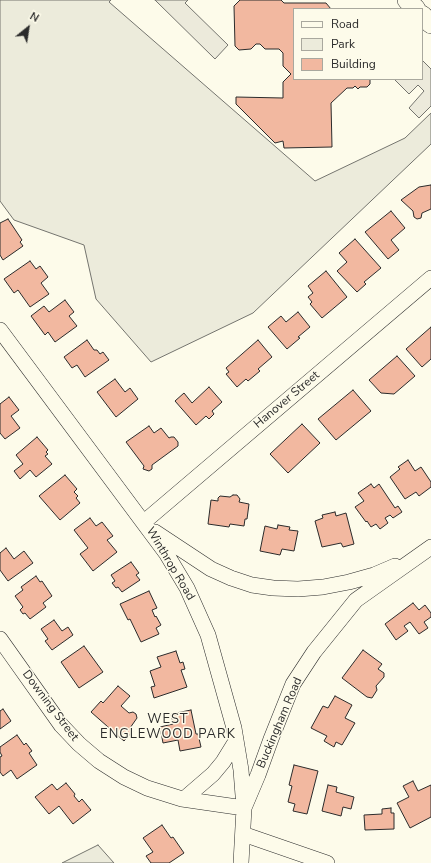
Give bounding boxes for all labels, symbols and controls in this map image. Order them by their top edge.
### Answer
north arrow [8,8,48,48]
legend [293,8,423,80]
text: N [27,9,42,26]
text: Road [331,16,359,32]
text: Park [331,36,355,52]
text: Building [331,56,376,72]
street label: Hanover Street [251,368,323,432]
street label: Winthrop Road [143,525,197,603]
street label: Downing Street [19,668,81,744]
street label: Buckingham Road [254,675,306,771]
district label: WEST ENGLEWOOD PARK [100,712,236,743]

